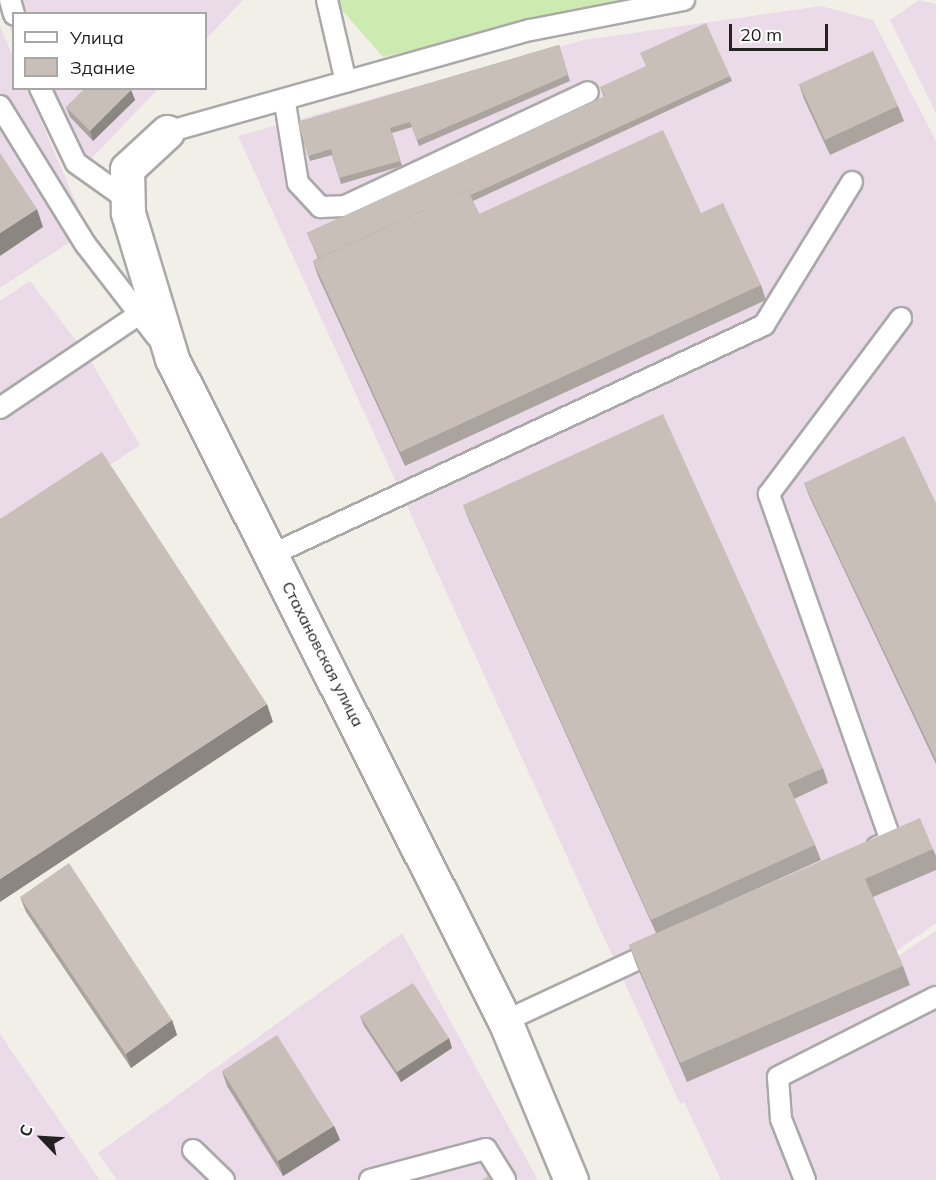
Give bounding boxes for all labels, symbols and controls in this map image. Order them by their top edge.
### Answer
legend [12,12,207,90]
scale bar [732,12,831,50]
text: 20 m [740,23,782,46]
text: Улица [70,26,124,49]
text: Здание [70,56,135,79]
street label: Стахановская улица [278,578,368,730]
north arrow [12,1108,72,1168]
text: С [14,1121,37,1140]

